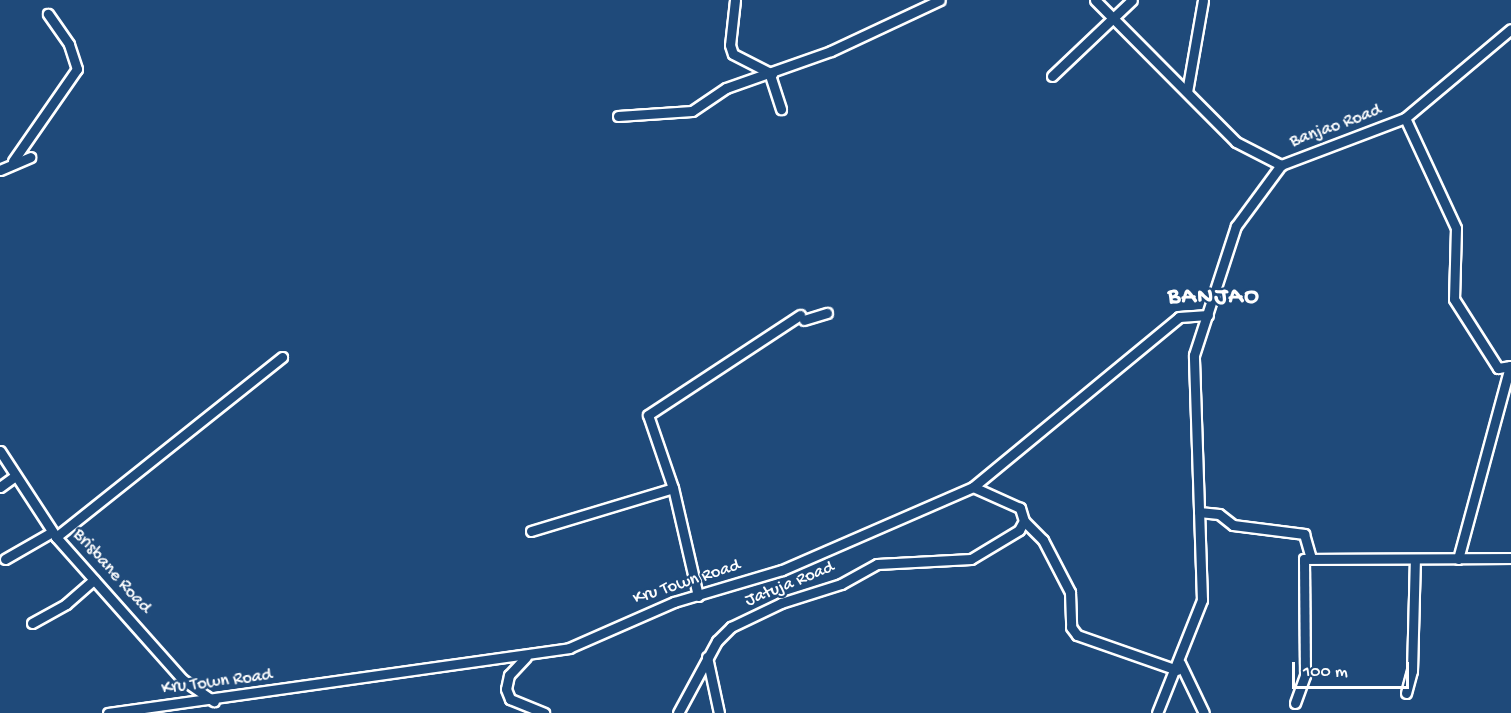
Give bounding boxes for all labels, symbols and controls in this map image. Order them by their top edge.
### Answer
street label: Banjao Road [1287,100,1385,154]
district label: BANJAO [1168,284,1260,312]
street label: Brisbane Road [67,525,155,619]
street label: Kru Town Road [631,556,743,610]
street label: Jatuja Road [742,557,838,613]
scale bar [1295,650,1412,688]
text: 100 m [1303,662,1348,683]
street label: Kru Town Road [160,665,274,701]

